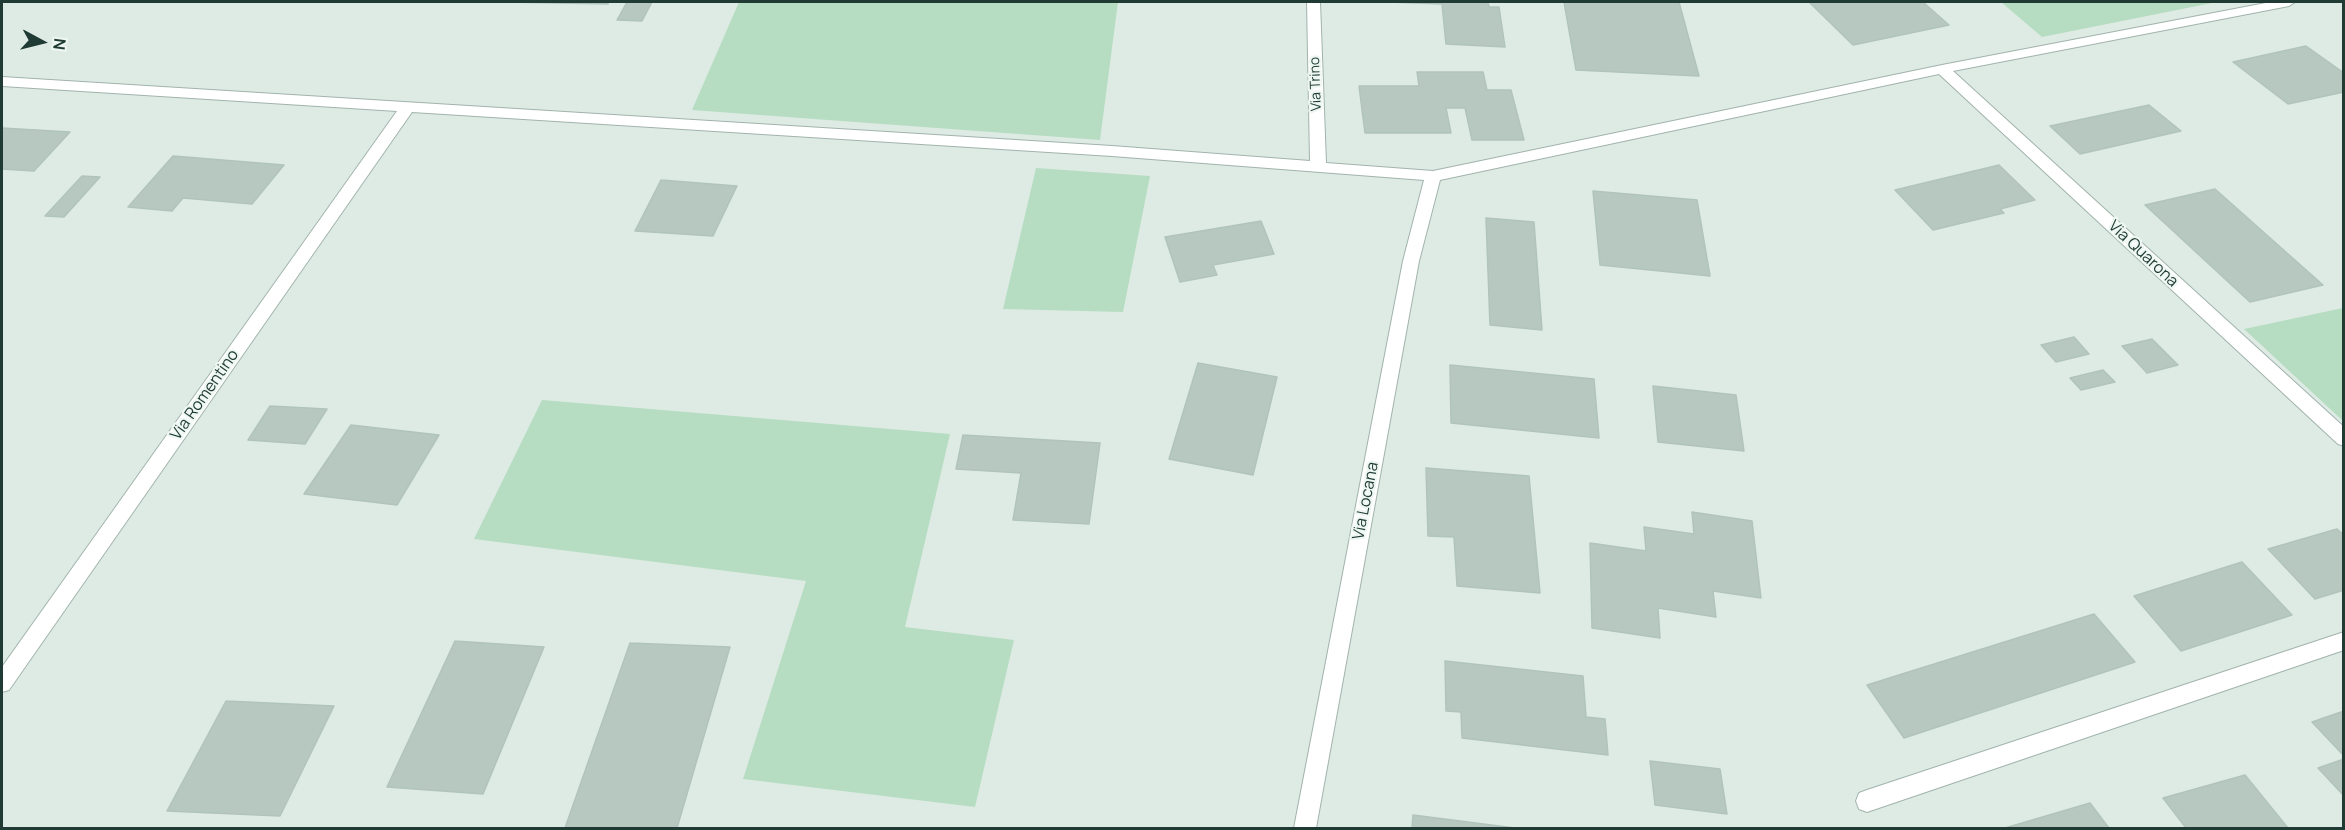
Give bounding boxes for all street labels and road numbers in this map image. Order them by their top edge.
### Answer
street label: Via Trino [1307,56,1325,112]
street label: Via Quarona [2104,217,2182,291]
street label: Via Romentino [167,346,243,444]
street label: Via Locana [1349,460,1383,542]

